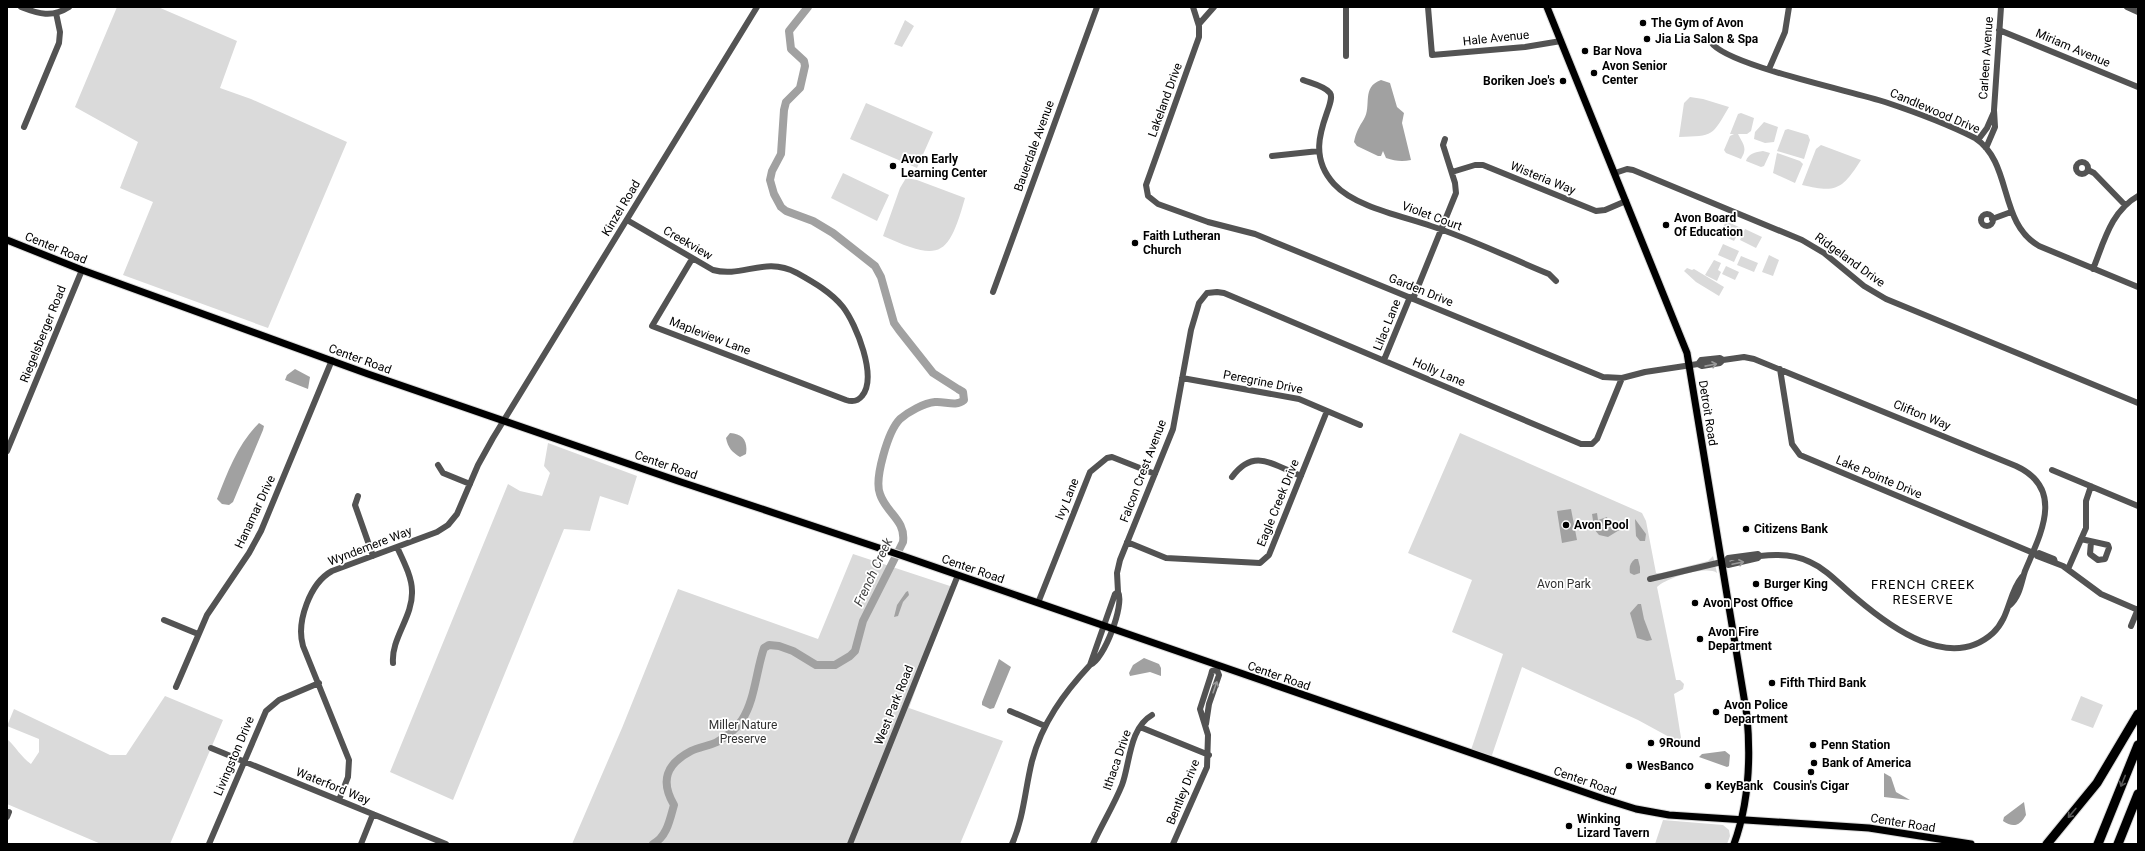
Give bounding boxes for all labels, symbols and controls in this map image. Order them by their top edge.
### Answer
place label: The Gym of Avon [1651,16,1744,30]
street label: Carleen Avenue [1976,16,1996,100]
marker: The Gym of Avon [1638,18,1648,28]
street label: Miriam Avenue [2034,26,2112,70]
street label: Hale Avenue [1462,28,1530,48]
place label: Jia Lia Salon & Spa [1655,32,1759,46]
marker: Jia Lia Salon & Spa [1642,34,1652,44]
place label: Bar Nova [1593,44,1643,58]
marker: Bar Nova [1580,46,1590,56]
place label: Avon Senior Center [1602,59,1668,87]
street label: Lakeland Drive [1145,61,1185,139]
marker: Avon Senior Center [1589,68,1599,78]
place label: Boriken Joe's [1483,74,1555,88]
marker: Boriken Joe's [1558,76,1568,86]
street label: Candlewood Drive [1888,86,1982,136]
street label: Bauerdale Avenue [1011,99,1057,193]
place label: Avon Early Learning Center [901,152,988,180]
street label: Wisteria Way [1508,159,1578,198]
marker: Avon Early Learning Center [888,161,898,171]
street label: Kinzel Road [599,178,643,238]
street label: Violet Court [1400,199,1464,233]
place label: Avon Board Of Education [1674,211,1743,239]
marker: Avon Board Of Education [1661,220,1671,230]
street label: Creekview [661,223,715,263]
street label: Center Road [23,229,89,267]
place label: Faith Lutheran Church [1143,229,1221,257]
street label: Ridgeland Drive [1812,230,1888,290]
marker: Faith Lutheran Church [1130,238,1140,248]
street label: Garden Drive [1387,271,1455,309]
street label: Riegelsberger Road [17,283,69,385]
street label: Lilac Lane [1370,297,1404,353]
street label: Mapleview Lane [667,314,753,358]
street label: Center Road [327,341,393,377]
street label: Holly Lane [1411,355,1467,389]
one-way arrow [1704,360,1717,368]
street label: Peregrine Drive [1222,367,1304,397]
street label: Detroit Road [1696,379,1720,447]
street label: Clifton Way [1891,397,1953,433]
street label: Falcon Crest Avenue [1117,418,1169,524]
street label: Center Road [633,448,699,482]
street label: Lake Pointe Drive [1834,453,1924,501]
street label: Eagle Creek Drive [1254,457,1302,549]
street label: Hanamar Drive [232,473,278,551]
street label: Ivy Lane [1052,476,1082,522]
place label: Avon Pool [1574,518,1629,532]
marker: Avon Pool [1561,520,1571,530]
place label: Citizens Bank [1754,522,1828,536]
street label: Wyndemere Way [326,523,414,568]
marker: Citizens Bank [1741,524,1751,534]
water label: French Creek [851,535,896,608]
street label: Center Road [940,552,1006,586]
one-way arrow [1731,558,1744,566]
park label: Avon Park [1537,577,1592,591]
place label: Burger King [1764,577,1828,591]
district label: FRENCH CREEK RESERVE [1871,577,1975,607]
marker: Burger King [1751,579,1761,589]
place label: Avon Post Office [1703,596,1794,610]
marker: Avon Post Office [1690,598,1700,608]
place label: Avon Fire Department [1708,625,1772,653]
marker: Avon Fire Department [1695,634,1705,644]
street label: Center Road [1246,659,1312,693]
street label: West Park Road [872,663,916,747]
place label: Fifth Third Bank [1780,676,1867,690]
marker: Fifth Third Bank [1767,678,1777,688]
one-way arrow [1211,681,1219,693]
place label: Avon Police Department [1724,698,1788,726]
marker: Avon Police Department [1711,707,1721,717]
street label: Livingston Drive [211,714,257,798]
park label: Miller Nature Preserve [709,718,777,746]
street label: Ithaca Drive [1100,728,1134,792]
place label: 9Round [1659,736,1701,750]
marker: 9Round [1646,738,1656,748]
place label: Penn Station [1821,738,1890,752]
marker: Penn Station [1808,740,1818,750]
place label: Bank of America [1822,756,1912,770]
street label: Bentley Drive [1164,757,1202,827]
marker: Bank of America [1809,758,1819,768]
place label: WesBanco [1637,759,1694,773]
marker: WesBanco [1624,761,1634,771]
street label: Center Road [1552,764,1618,798]
street label: Waterford Way [294,765,372,807]
marker: Cousin's Cigar [1806,767,1816,777]
one-way arrow [2119,774,2127,786]
place label: KeyBank [1716,779,1764,793]
place label: Cousin's Cigar [1773,779,1850,793]
marker: KeyBank [1703,781,1713,791]
one-way arrow [2068,808,2077,818]
street label: Center Road [1869,811,1937,835]
place label: Winking Lizard Tavern [1577,812,1650,840]
marker: Winking Lizard Tavern [1564,821,1574,831]

